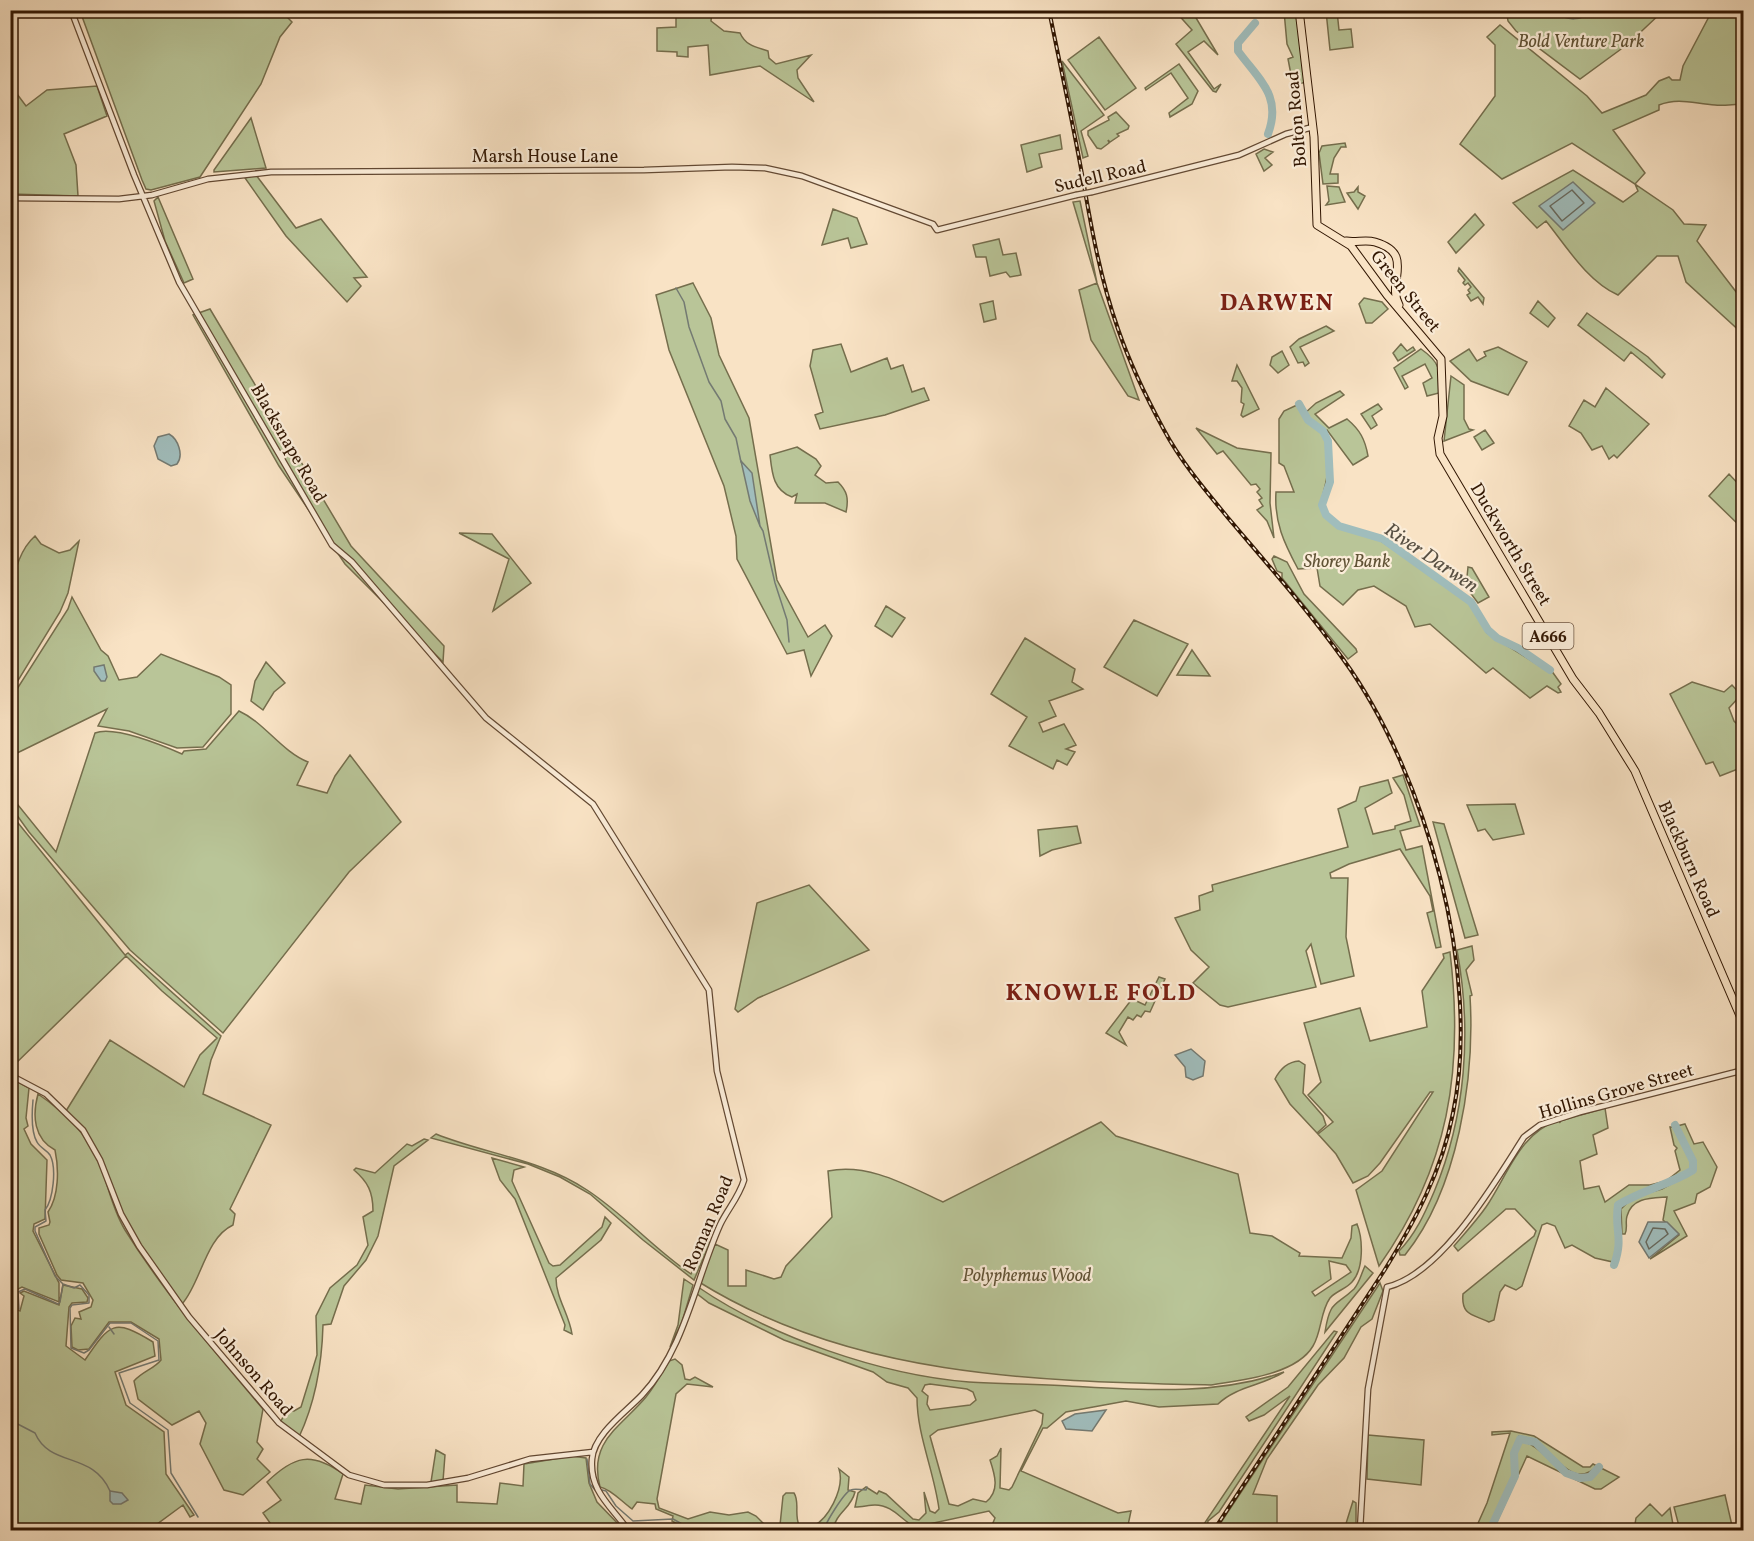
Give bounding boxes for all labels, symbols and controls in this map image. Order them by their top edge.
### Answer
park label: Bold Venture Park [1518,30,1644,55]
street label: Bolton Road [1281,70,1314,168]
street label: Marsh House Lane [472,145,618,170]
street label: Sudell Road [1052,155,1149,200]
street label: Green Street [1364,245,1446,338]
district label: DARWEN [1220,287,1334,321]
street label: Blacksnape Road [244,380,332,508]
street label: Duckworth Street [1463,479,1556,611]
water label: River Darwen [1378,517,1484,600]
park label: Shorey Bank [1304,550,1390,575]
road number: A666 [1522,623,1574,649]
street label: Blackburn Road [1651,797,1725,922]
district label: KNOWLE FOLD [1005,977,1197,1011]
street label: Hollins Grove Street [1536,1058,1697,1126]
street label: Roman Road [678,1172,741,1275]
park label: Polyphemus Wood [962,1264,1092,1289]
street label: Johnson Road [208,1324,298,1422]

